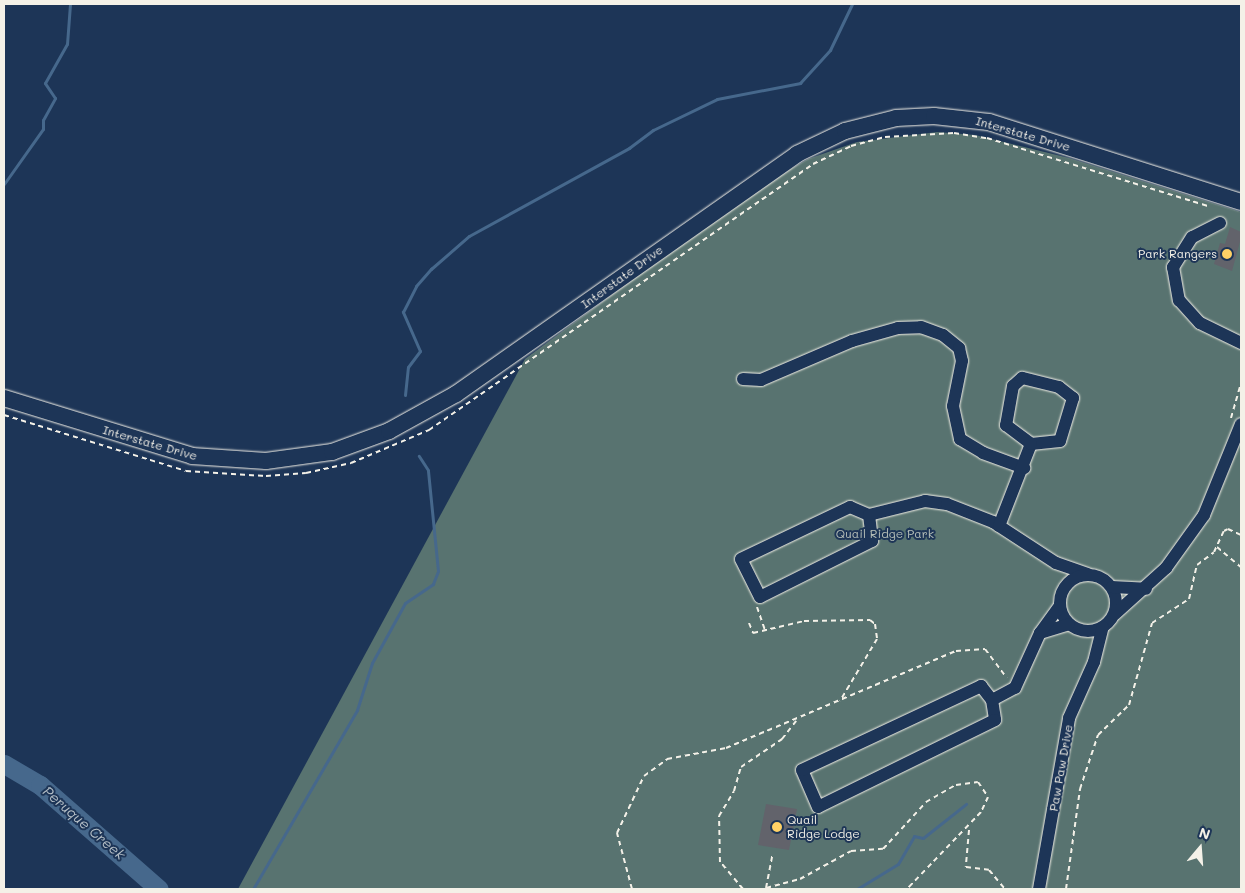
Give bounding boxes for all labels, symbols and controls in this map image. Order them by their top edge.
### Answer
street label: Interstate Drive [974,114,1072,154]
street label: Interstate Drive [578,243,666,311]
place label: Park Rangers [1138,247,1217,261]
marker: Park Rangers [1221,248,1233,260]
street label: Interstate Drive [101,423,199,463]
park label: Quail Ridge Park [836,527,934,541]
street label: Paw Paw Drive [1046,724,1076,812]
water label: Peruque Creek [39,783,129,863]
place label: Quail Ridge Lodge [787,813,860,841]
marker: Quail Ridge Lodge [771,821,783,833]
north arrow [1175,823,1225,873]
text: N [1197,823,1213,844]

